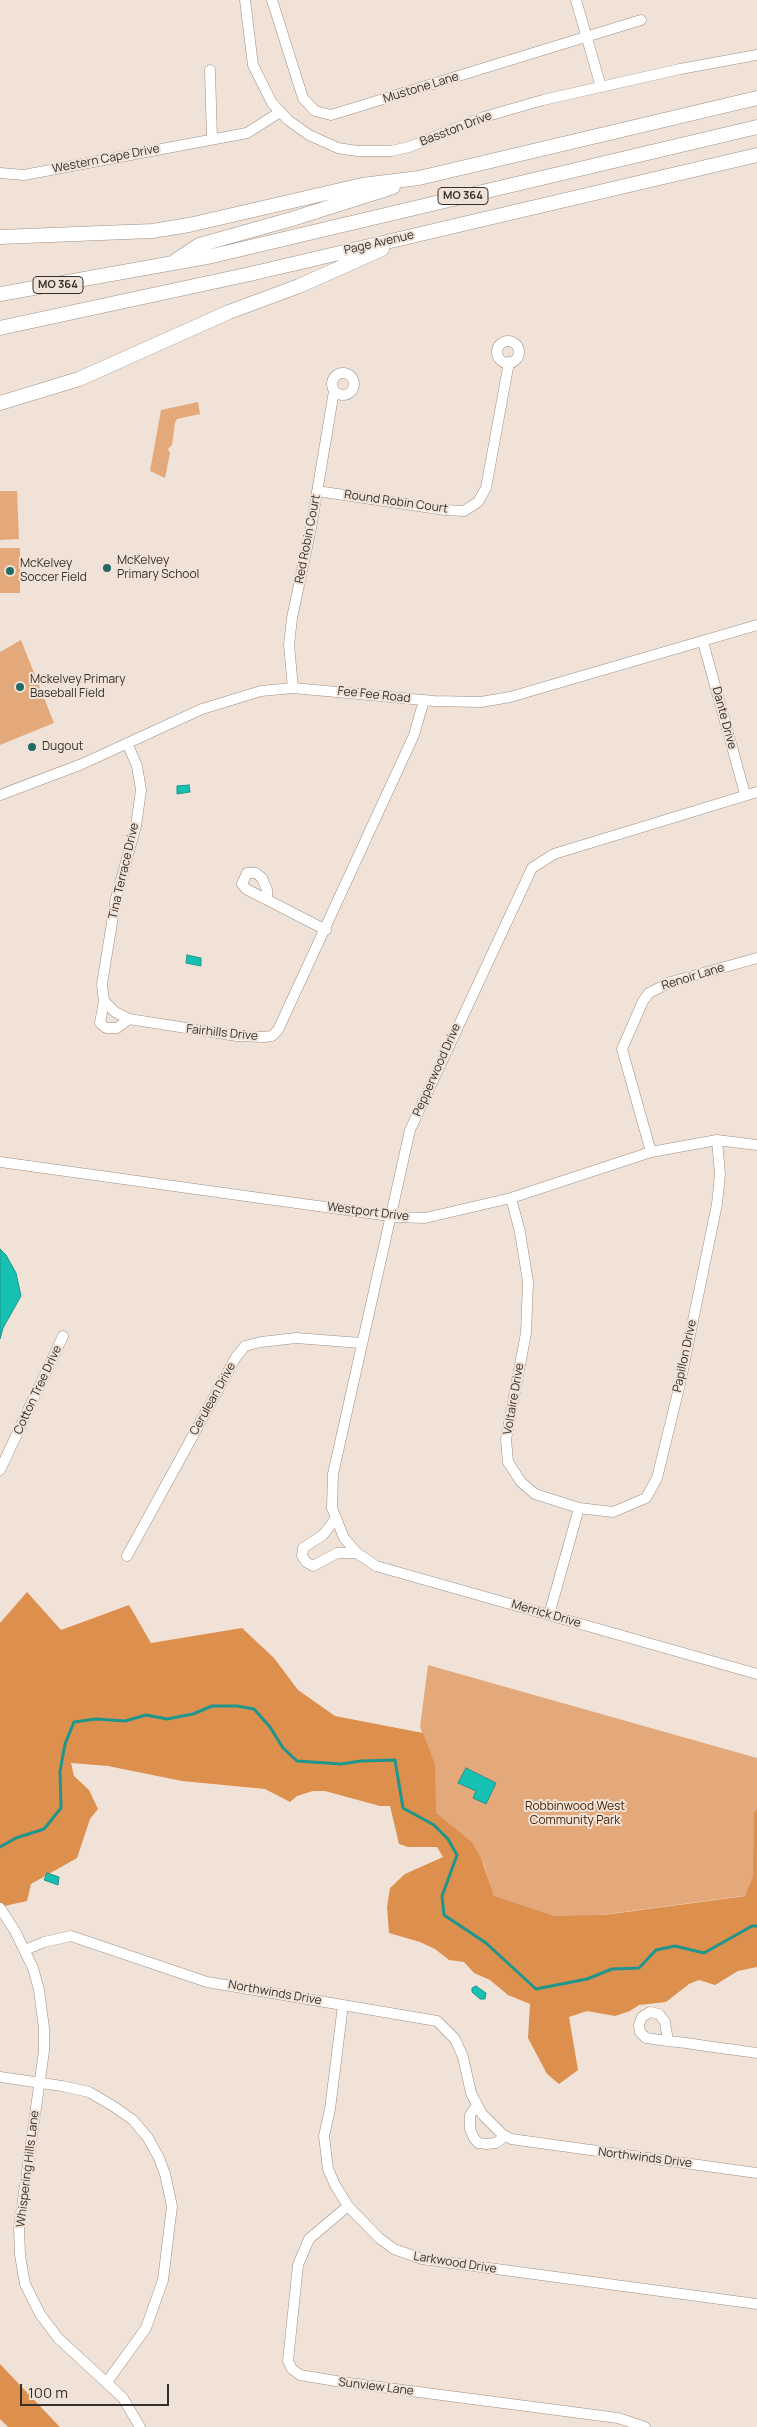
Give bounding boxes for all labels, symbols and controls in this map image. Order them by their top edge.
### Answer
street label: Mustone Lane [381,70,461,106]
street label: Basston Drive [418,109,494,149]
street label: Western Cape Drive [51,142,161,176]
road number: MO 364 [438,188,488,205]
street label: Page Avenue [343,228,415,258]
road number: MO 364 [33,276,83,294]
street label: Round Robin Court [343,488,449,516]
street label: Red Robin Court [292,493,324,585]
place label: McKelvey Primary School [117,554,199,582]
place label: McKelvey Soccer Field [20,557,87,585]
marker: McKelvey Primary School [101,562,113,574]
marker: McKelvey Soccer Field [4,565,16,577]
place label: Mckelvey Primary Baseball Field [30,673,126,701]
marker: Mckelvey Primary Baseball Field [14,681,26,693]
street label: Fee Fee Road [337,684,411,706]
street label: Dante Drive [709,685,739,751]
place label: Dugout [42,740,83,754]
marker: Dugout [26,741,38,753]
street label: Tina Terrace Drive [106,821,142,921]
street label: Renoir Lane [660,961,726,993]
street label: Pepperwood Drive [410,1021,464,1119]
street label: Fairhills Drive [186,1022,258,1044]
street label: Westport Drive [326,1200,410,1224]
street label: Papillon Drive [670,1318,700,1394]
street label: Cotton Tree Drive [11,1343,65,1437]
street label: Cerulean Drive [187,1360,239,1438]
street label: Voltaire Drive [501,1362,527,1436]
street label: Merrick Drive [510,1597,582,1631]
park label: Robbinwood West Community Park [525,1800,625,1828]
street label: Northwinds Drive [227,1978,323,2008]
street label: Whispering Hills Lane [14,2110,42,2228]
street label: Northwinds Drive [597,2145,693,2171]
street label: Larkwood Drive [412,2249,498,2277]
scale bar [22,2374,171,2406]
street label: Sunview Lane [337,2375,415,2399]
text: 100 m [28,2382,68,2403]

